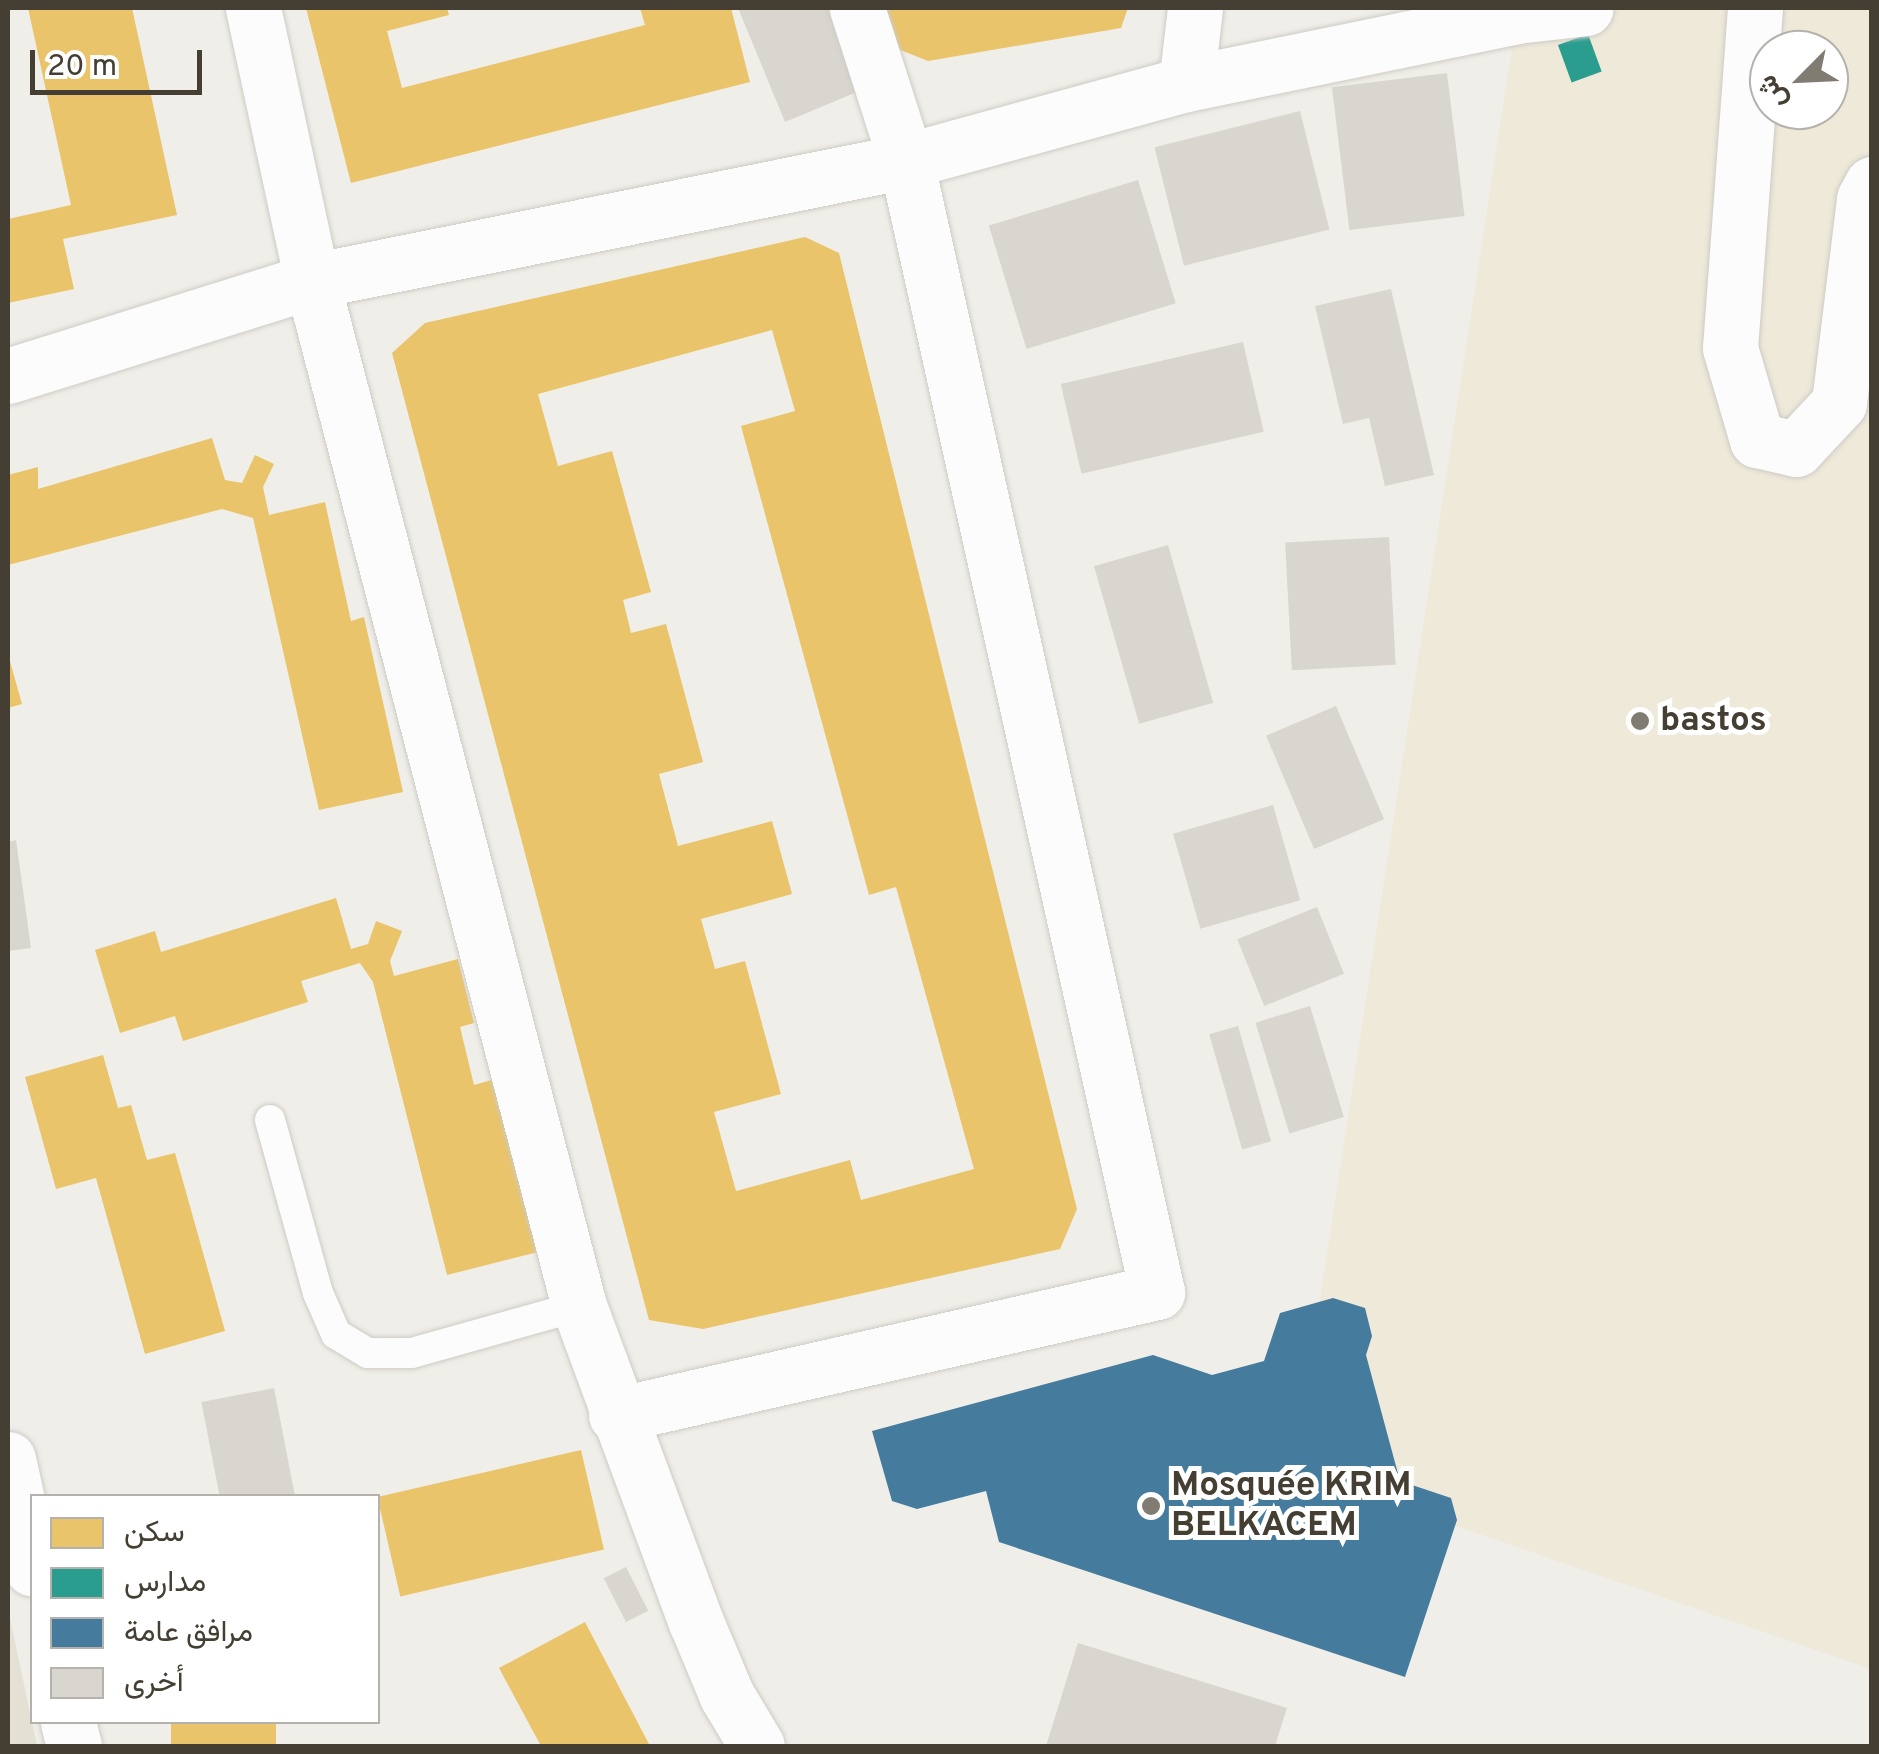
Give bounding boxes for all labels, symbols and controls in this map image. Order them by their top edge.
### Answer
scale bar [35,30,208,92]
north arrow [1749,30,1849,130]
text: 20 m [47,49,117,86]
text: ش [1750,69,1797,114]
place label: bastos [1660,700,1767,742]
marker: bastos [1629,710,1651,732]
place label: Mosquée KRIM BELKACEM [1171,1465,1412,1547]
legend [30,1494,380,1724]
marker: Mosquée KRIM BELKACEM [1140,1495,1162,1517]
text: سكن [124,1515,185,1552]
text: مدارس [124,1565,206,1602]
text: مرافق عامة [124,1615,253,1652]
text: أخرى [124,1665,184,1702]

